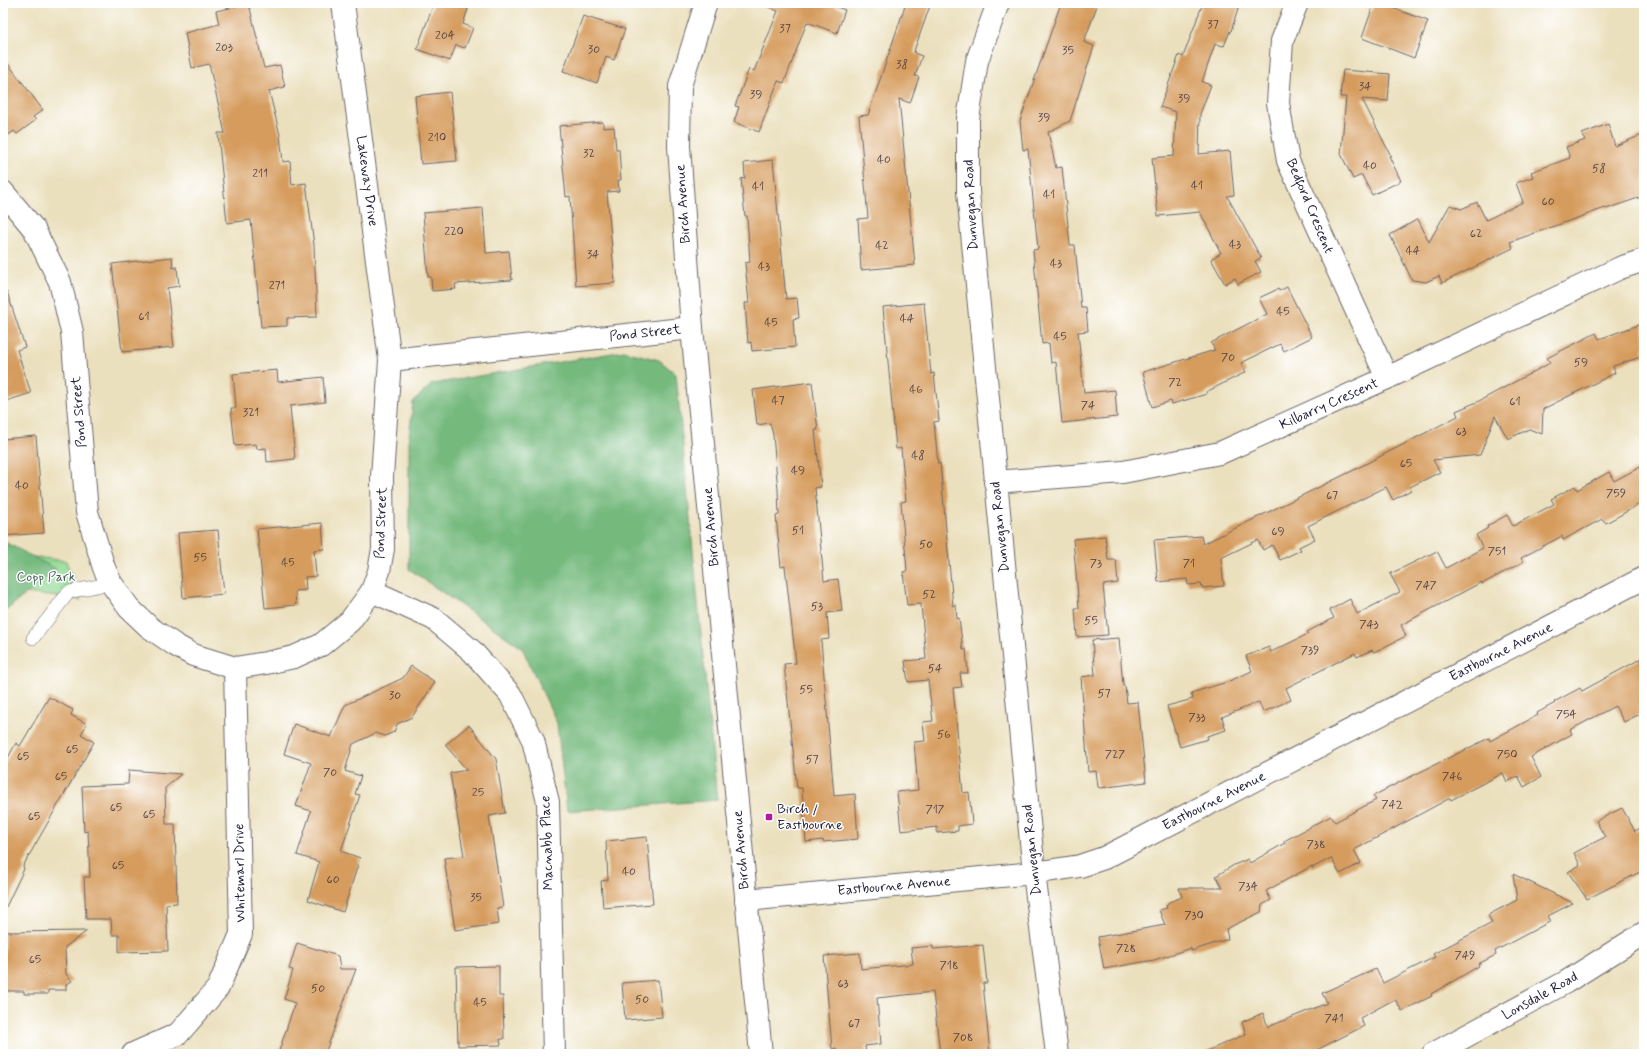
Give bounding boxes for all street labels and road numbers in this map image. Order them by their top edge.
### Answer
street label: Lakeway Drive [352,134,382,228]
street label: Bedford Crescent [1280,156,1338,257]
street label: Dunvegan Road [960,159,982,251]
street label: Birch Avenue [671,164,695,244]
street label: Pond Street [608,320,682,346]
street label: Kilbarry Crescent [1277,374,1382,434]
street label: Pond Street [67,375,91,448]
street label: Dunvegan Road [986,481,1014,573]
street label: Pond Street [371,486,391,559]
street label: Birch Avenue [699,487,723,567]
street label: Eastbourne Avenue [1446,618,1556,686]
street label: Eastbourne Avenue [1159,767,1269,835]
street label: Macnabb Place [536,795,558,891]
street label: Dunvegan Road [1018,804,1046,896]
street label: Birch Avenue [729,810,753,890]
street label: Whitemarl Drive [230,823,250,923]
street label: Eastbourne Avenue [837,872,951,900]
street label: Lonsdale Road [1499,968,1581,1024]

